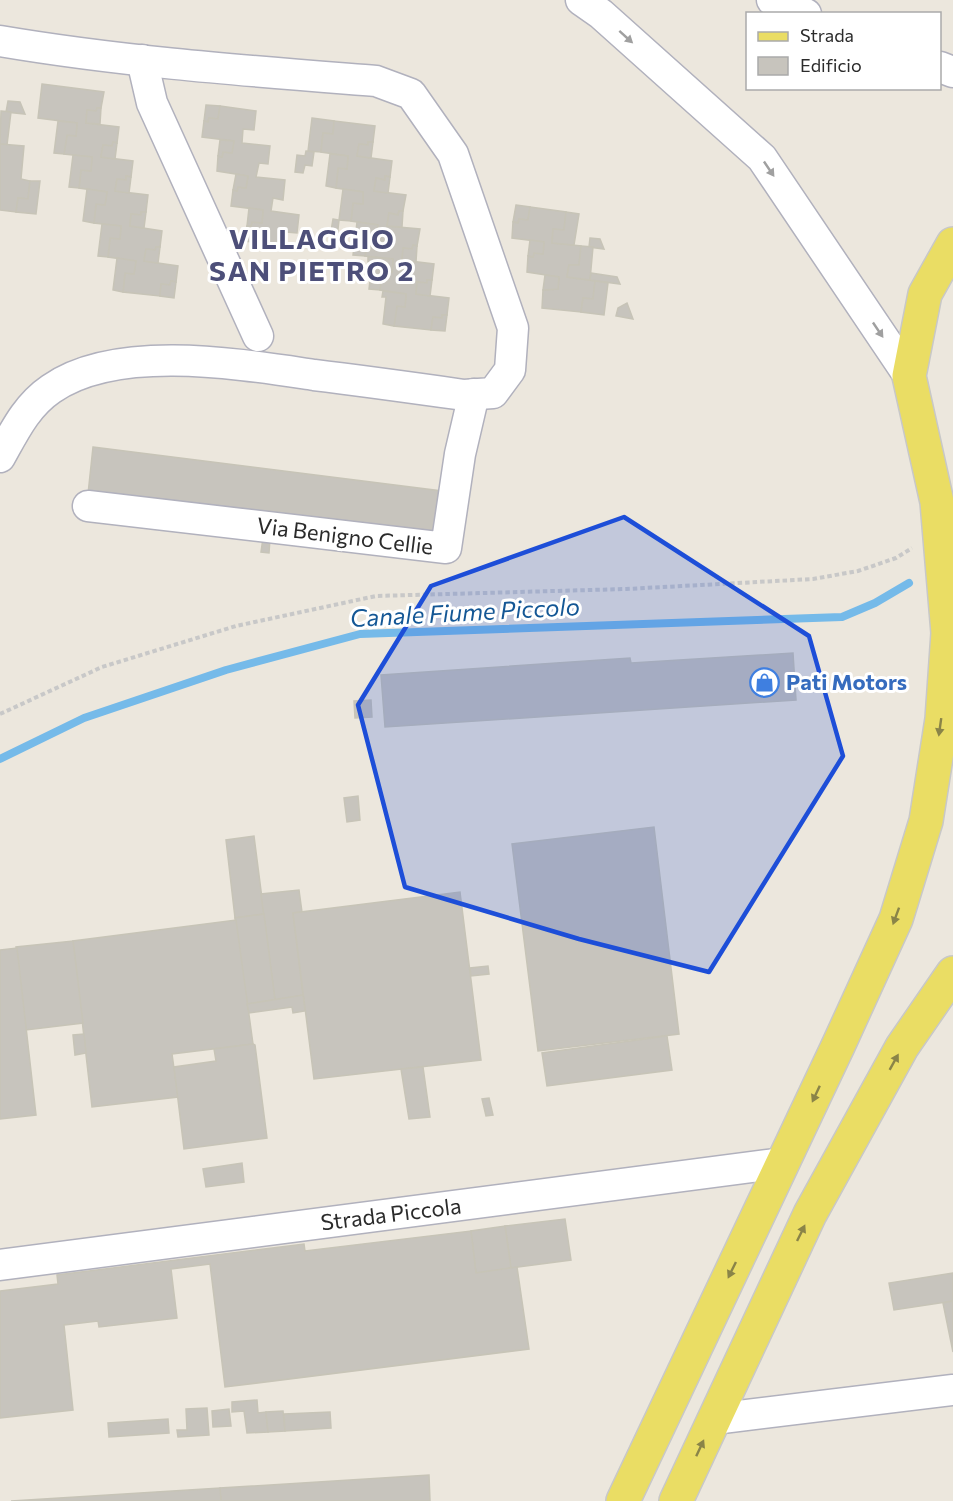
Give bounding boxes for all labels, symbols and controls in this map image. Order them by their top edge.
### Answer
legend [746,12,941,90]
text: Strada [800,24,854,46]
one-way arrow [619,29,633,43]
text: Edificio [800,54,862,76]
one-way arrow [763,161,774,177]
district label: VILLAGGIO SAN PIETRO 2 [209,221,415,287]
one-way arrow [873,322,884,339]
street label: Via Benigno Cellie [255,511,435,560]
water label: Canale Fiume Piccolo [349,591,580,632]
shop icon: Pati Motors [749,666,781,698]
place label: Pati Motors [786,668,907,695]
one-way arrow [936,718,945,737]
one-way arrow [890,908,900,926]
one-way arrow [888,1054,899,1070]
one-way arrow [811,1086,820,1103]
street label: Strada Piccola [319,1191,463,1236]
one-way arrow [796,1225,805,1242]
one-way arrow [727,1262,736,1279]
one-way arrow [696,1439,705,1456]

